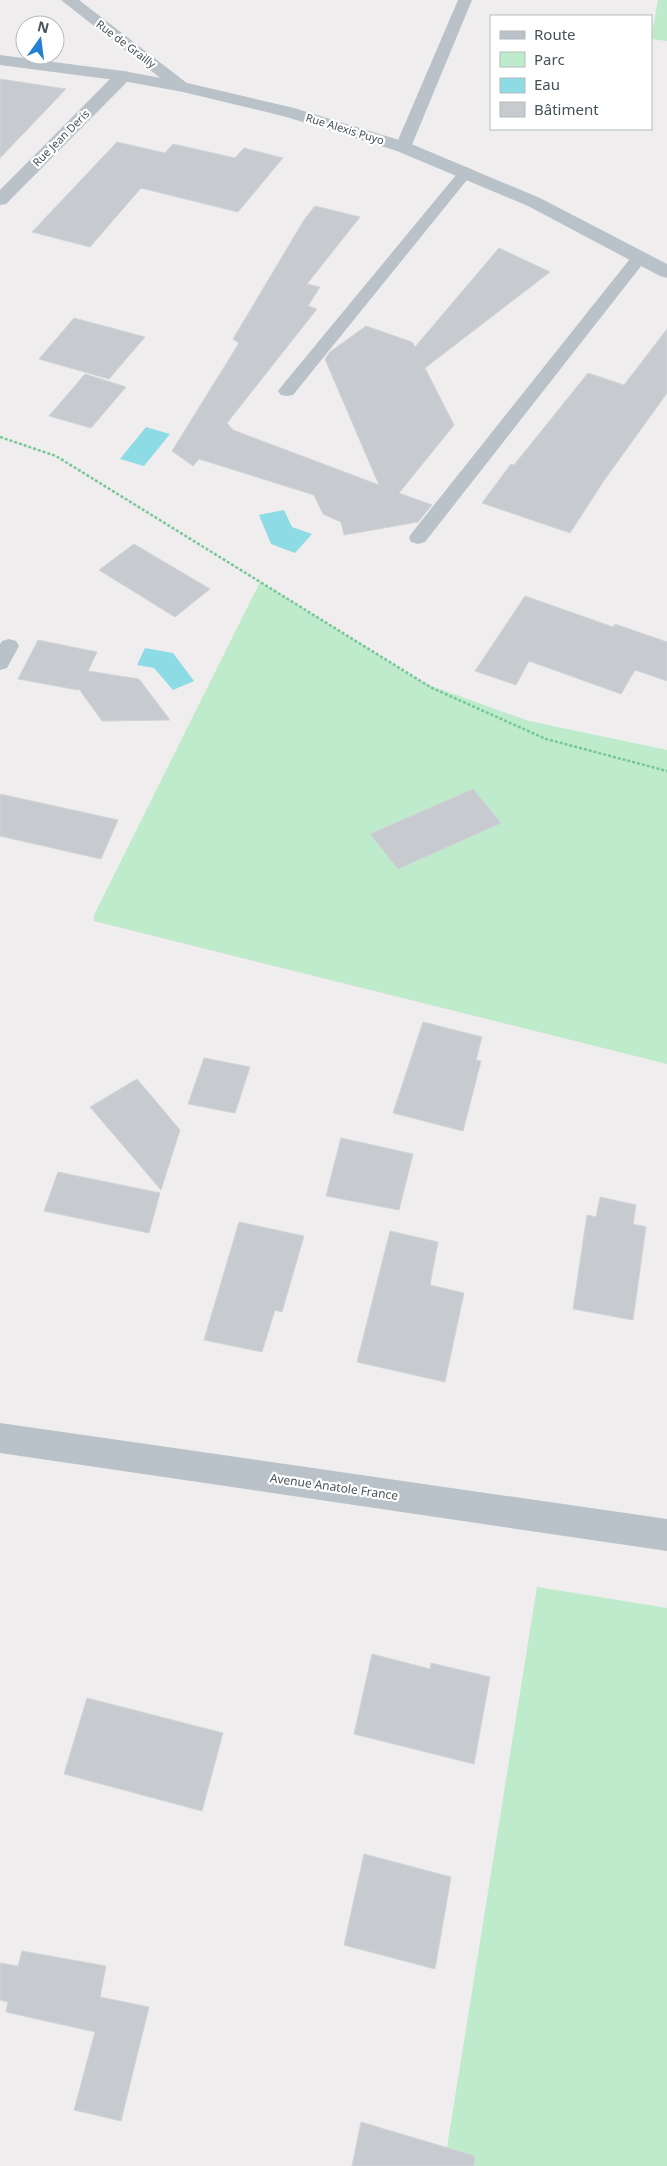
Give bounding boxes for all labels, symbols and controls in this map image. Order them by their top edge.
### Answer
north arrow [15,15,65,65]
legend [490,15,652,130]
text: N [35,16,51,37]
street label: Rue de Grailly [93,16,160,71]
text: Route [534,24,576,44]
text: Parc [534,49,565,69]
text: Eau [534,74,560,94]
text: Bâtiment [534,99,599,119]
street label: Rue Jean Deris [29,106,92,169]
street label: Rue Alexis Puyo [304,109,386,148]
street label: Avenue Anatole France [269,1469,399,1504]

